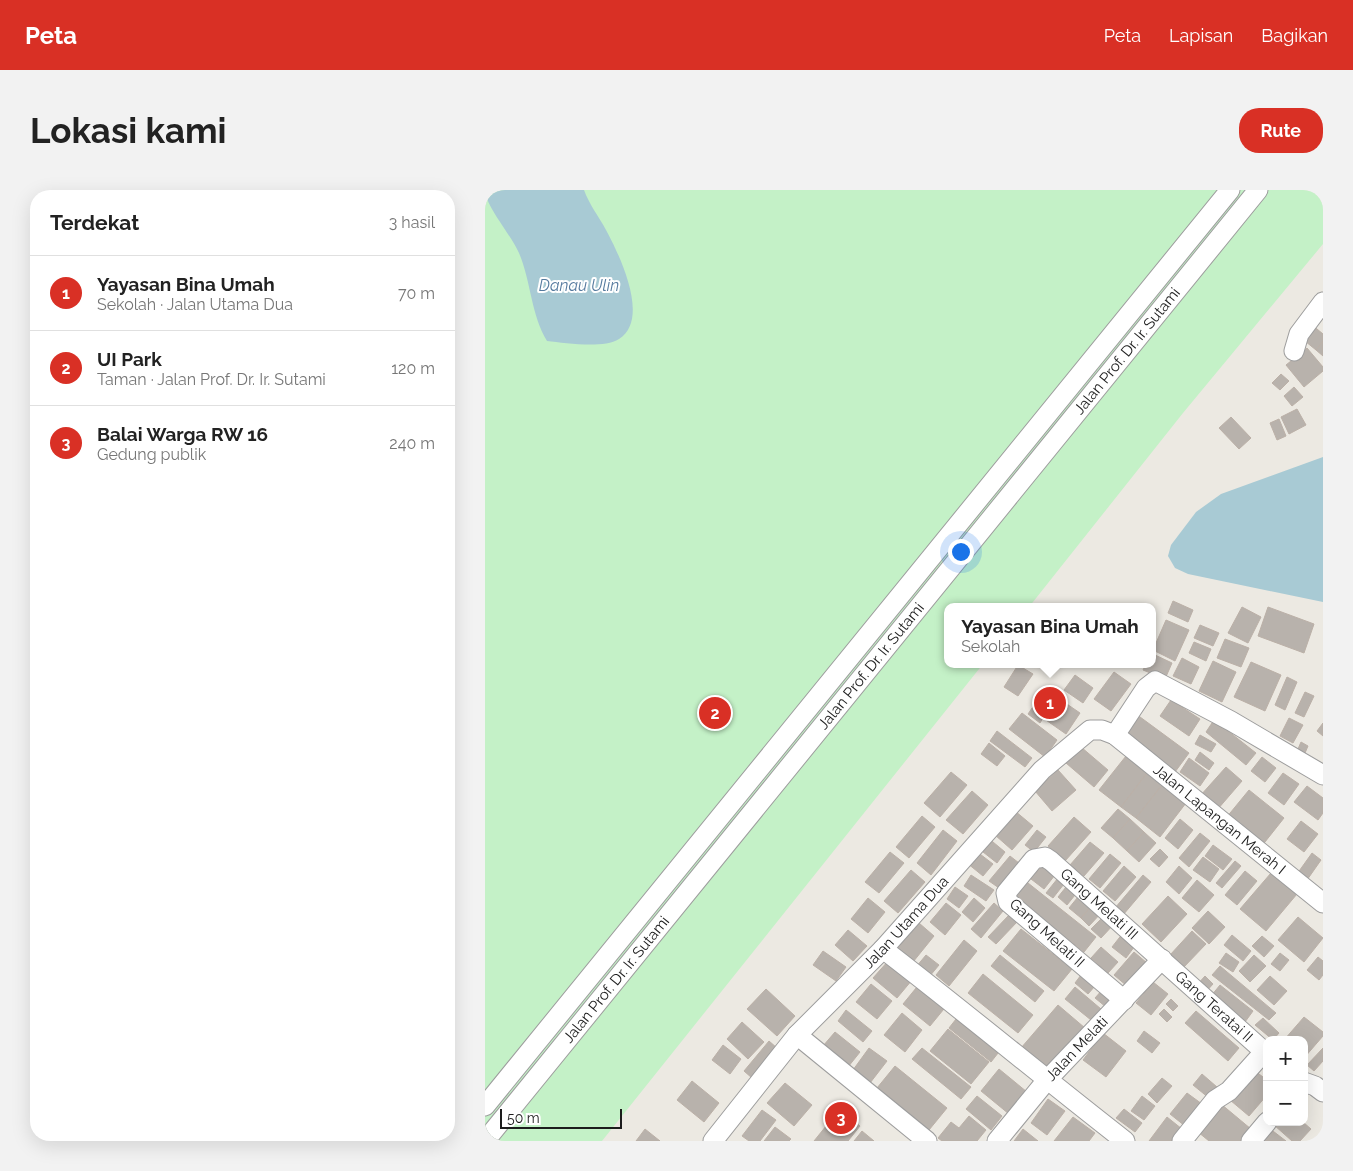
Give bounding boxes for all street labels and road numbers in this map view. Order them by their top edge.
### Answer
street label: Jalan Prof. Dr. Ir. Sutami [1070,284,1184,418]
street label: Jalan Prof. Dr. Ir. Sutami [814,599,928,733]
street label: Jalan Lapangan Merah I [1150,761,1289,878]
street label: Gang Melati III [1056,865,1142,943]
street label: Jalan Utama Dua [860,873,952,972]
street label: Gang Melati II [1006,895,1088,971]
street label: Jalan Prof. Dr. Ir. Sutami [559,913,673,1047]
street label: Gang Teratai II [1171,967,1256,1046]
street label: Jalan Melati [1042,1013,1112,1085]

